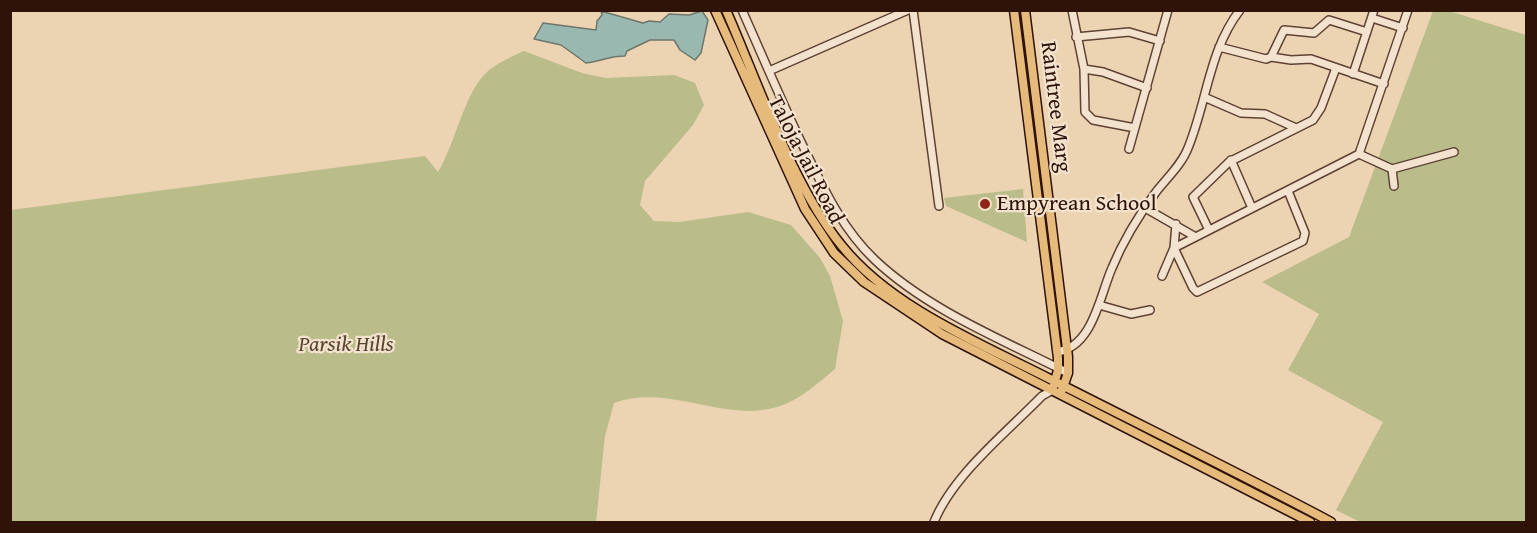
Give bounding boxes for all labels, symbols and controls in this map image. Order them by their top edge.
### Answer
street label: Raintree Marg [1034,40,1076,174]
street label: Taloja Jail Road [761,91,849,229]
place label: Empyrean School [997,191,1157,217]
marker: Empyrean School [978,197,992,211]
park label: Parsik Hills [299,332,393,358]

